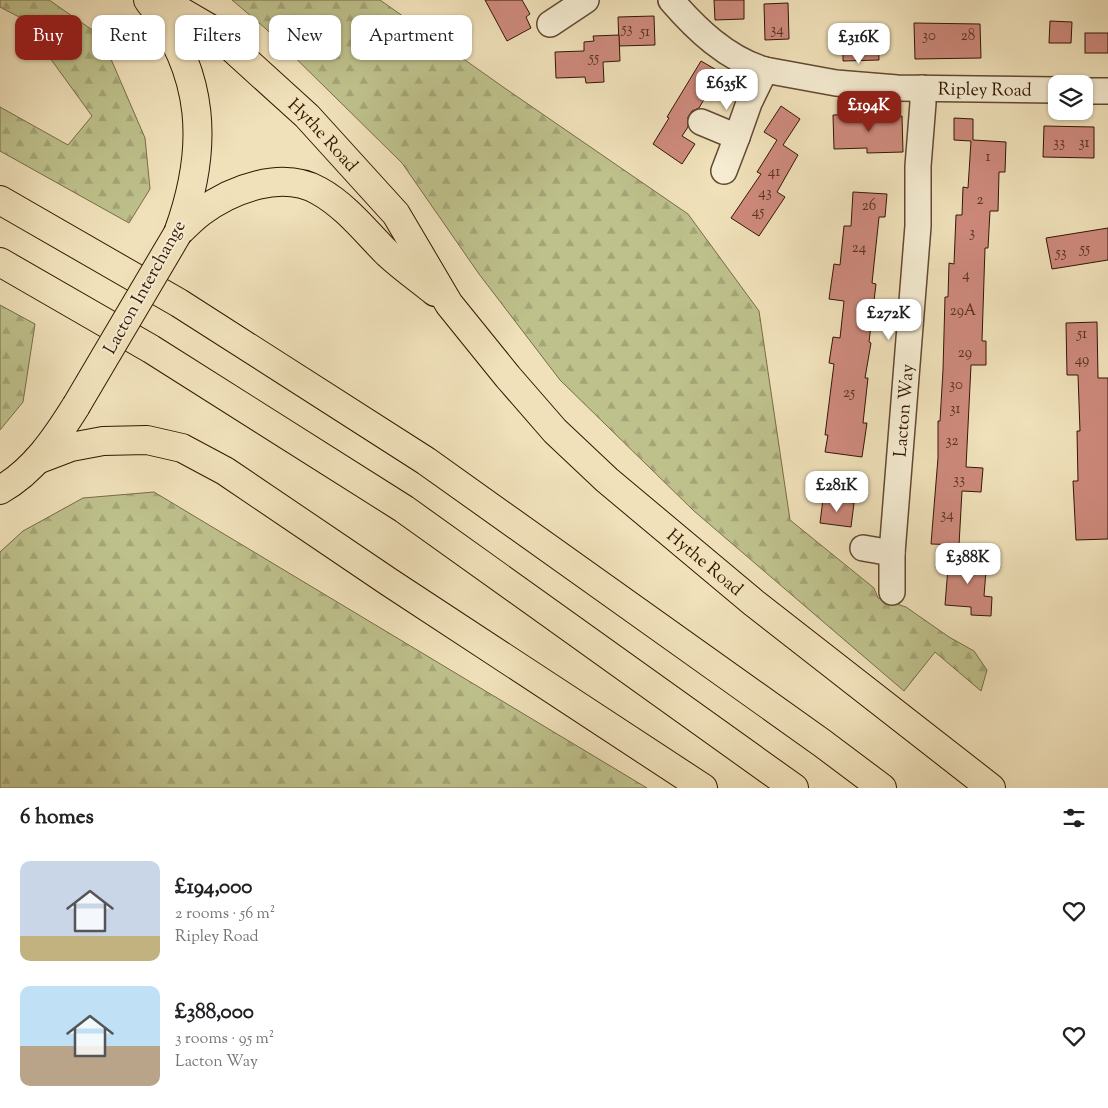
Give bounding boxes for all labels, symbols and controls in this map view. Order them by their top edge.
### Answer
chip: Buy [15,15,82,60]
chip: Rent [92,15,165,60]
chip: Filters [175,15,259,60]
chip: New [269,15,341,60]
chip: Apartment [351,15,472,60]
house number: 53 [620,19,633,40]
house number: 34 [770,20,784,41]
house number: 51 [639,22,650,43]
pin: £316K [824,22,894,65]
house number: 30 [922,26,936,47]
house number: 28 [961,26,975,47]
text: £316K [839,27,879,50]
house number: 55 [588,48,599,69]
pin: £635K [692,68,762,111]
text: £635K [707,73,747,96]
map controls [1048,75,1093,120]
button: layers [1048,75,1093,120]
street label: Ripley Road [938,78,1032,105]
pin: £194K [834,90,904,133]
street label: Hythe Road [281,93,363,179]
text: £194K [848,95,890,118]
house number: 33 [1053,133,1065,154]
house number: 31 [1078,133,1090,154]
house number: 1 [985,147,991,168]
house number: 41 [768,162,780,183]
house number: 43 [758,183,772,204]
house number: 2 [976,190,984,211]
house number: 26 [862,196,876,217]
house number: 45 [752,202,764,223]
street label: Lacton Interchange [98,216,193,360]
house number: 3 [969,223,975,244]
house number: 24 [852,238,867,259]
house number: 55 [1079,239,1090,260]
house number: 53 [1054,243,1067,264]
house number: 4 [962,265,970,286]
pin: £272K [854,298,924,341]
house number: 29A [950,301,976,322]
text: £272K [867,303,911,326]
house number: 51 [1076,324,1087,345]
house number: 29 [958,343,972,364]
house number: 49 [1075,350,1089,371]
street label: Lacton Way [889,363,922,458]
house number: 30 [949,375,963,396]
house number: 25 [843,383,855,404]
house number: 31 [949,399,961,420]
house number: 32 [945,431,959,452]
pin: £281K [802,470,872,513]
house number: 33 [953,470,965,491]
text: £281K [816,475,858,498]
house number: 34 [940,505,954,526]
street label: Hythe Road [660,524,748,603]
pin: £388K [933,542,1003,585]
text: £388K [947,547,989,570]
text: 6 homes [20,803,94,833]
icon: filters [1060,804,1088,832]
text: £194,000 [175,873,252,903]
icon: home [60,881,120,941]
icon: heart [1060,897,1088,925]
text: 2 rooms · 56 m² [175,903,275,926]
text: Ripley Road [175,926,259,949]
text: £388,000 [175,998,254,1028]
icon: home [60,1006,120,1066]
icon: heart [1060,1022,1088,1050]
text: 3 rooms · 95 m² [175,1028,274,1051]
text: Lacton Way [175,1051,258,1074]

